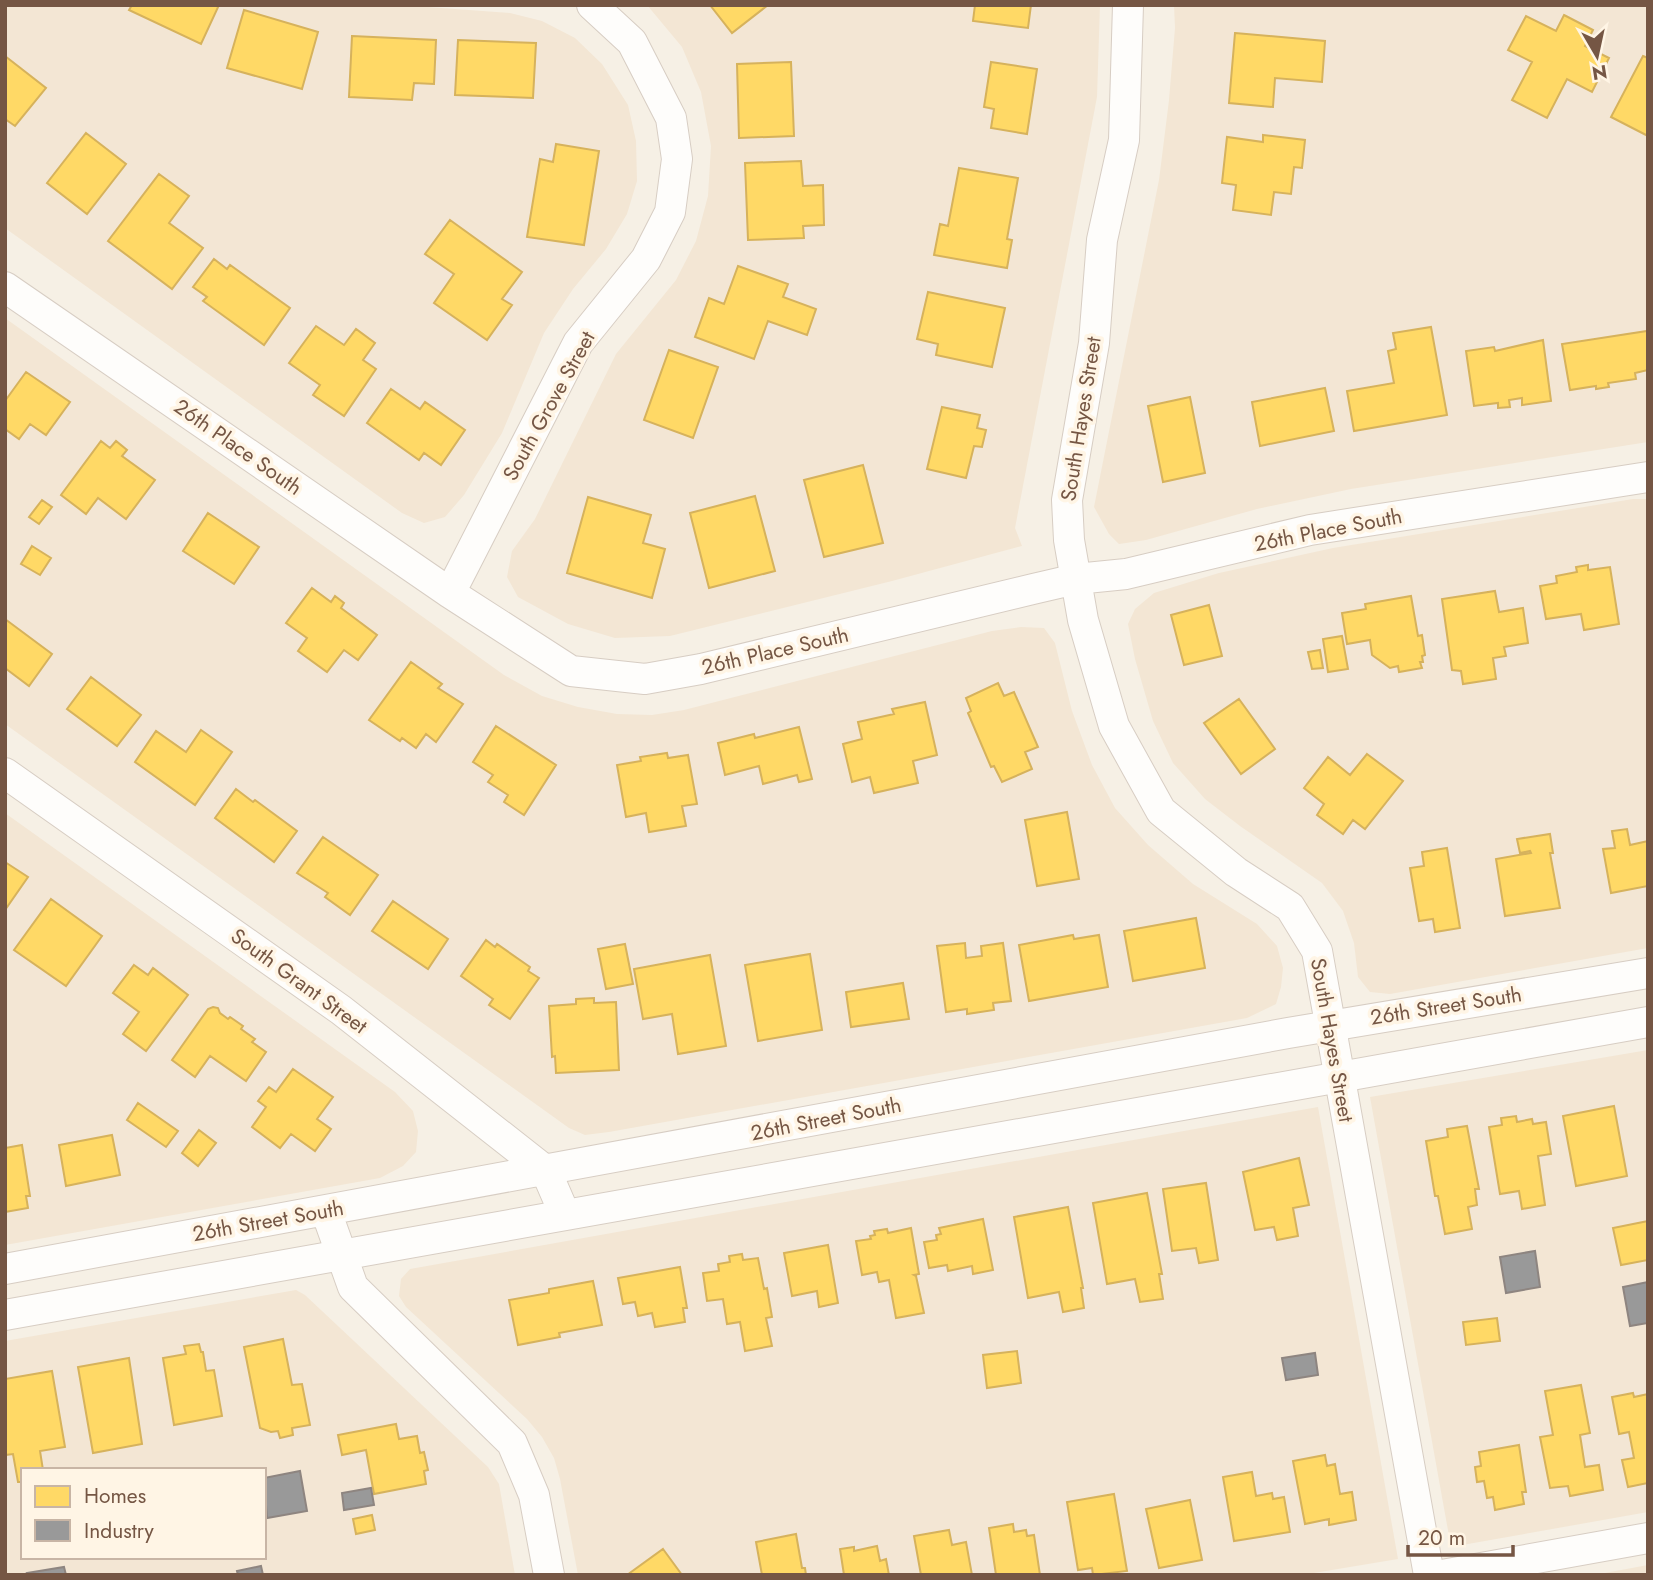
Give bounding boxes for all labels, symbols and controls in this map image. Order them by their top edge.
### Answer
north arrow [1562,21,1632,91]
text: N [1590,58,1609,87]
street label: South Grove Street [495,326,603,486]
street label: South Hayes Street [1053,335,1109,503]
street label: 26th Place South [168,392,308,502]
street label: 26th Place South [1251,501,1405,559]
street label: 26th Place South [699,620,851,682]
street label: South Grant Street [224,921,374,1041]
street label: South Hayes Street [1303,956,1361,1124]
street label: 26th Street South [1368,979,1524,1033]
street label: 26th Street South [748,1090,904,1148]
street label: 26th Street South [190,1193,346,1249]
legend [21,1468,266,1559]
text: Homes [84,1481,146,1511]
scale bar [1408,1514,1513,1558]
text: Industry [84,1516,155,1546]
text: 20 m [1418,1523,1465,1553]

